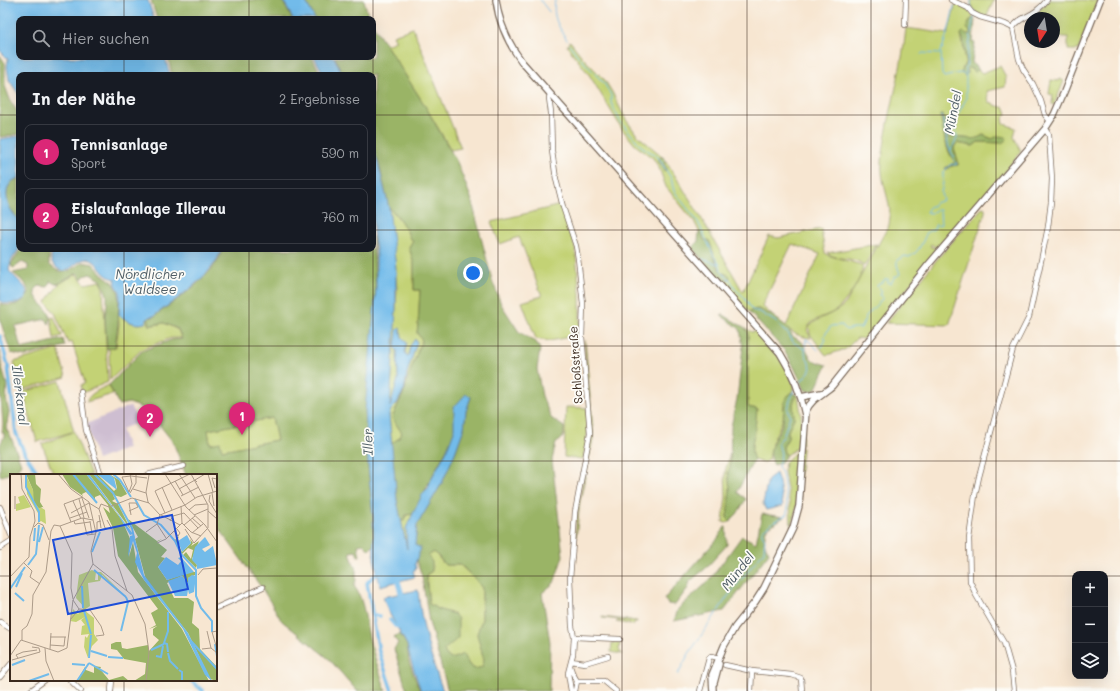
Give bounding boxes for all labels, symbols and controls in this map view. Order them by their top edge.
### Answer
north arrow [1024,12,1060,48]
search box [16,16,376,60]
icon: search [30,27,52,49]
text: Hier suchen [62,28,149,48]
text: In der Nähe [32,87,136,109]
water label: Mündel [939,88,965,135]
text: 2 Ergebnisse [279,90,360,107]
text: Tennisanlage [71,134,168,154]
text: 1 [43,144,49,161]
text: 590 m [321,144,359,161]
text: Sport [71,154,106,171]
text: Eislaufanlage Illerau [71,198,226,218]
text: 2 [42,208,50,225]
text: 760 m [321,208,359,225]
text: Ort [71,218,94,235]
your location [463,263,483,283]
water label: Nördlicher Waldsee [116,265,185,297]
street label: Schloßstraße [564,326,586,404]
water label: Illerkanal [9,364,33,427]
pin: 1 [229,402,255,435]
pin: 2 [137,404,163,437]
water label: Iller [358,428,376,456]
inset map [10,474,217,681]
water label: Mündel [717,548,758,594]
map controls [1072,571,1108,679]
button: + [1072,571,1108,607]
button: − [1072,607,1108,643]
button: layers [1072,643,1108,679]

